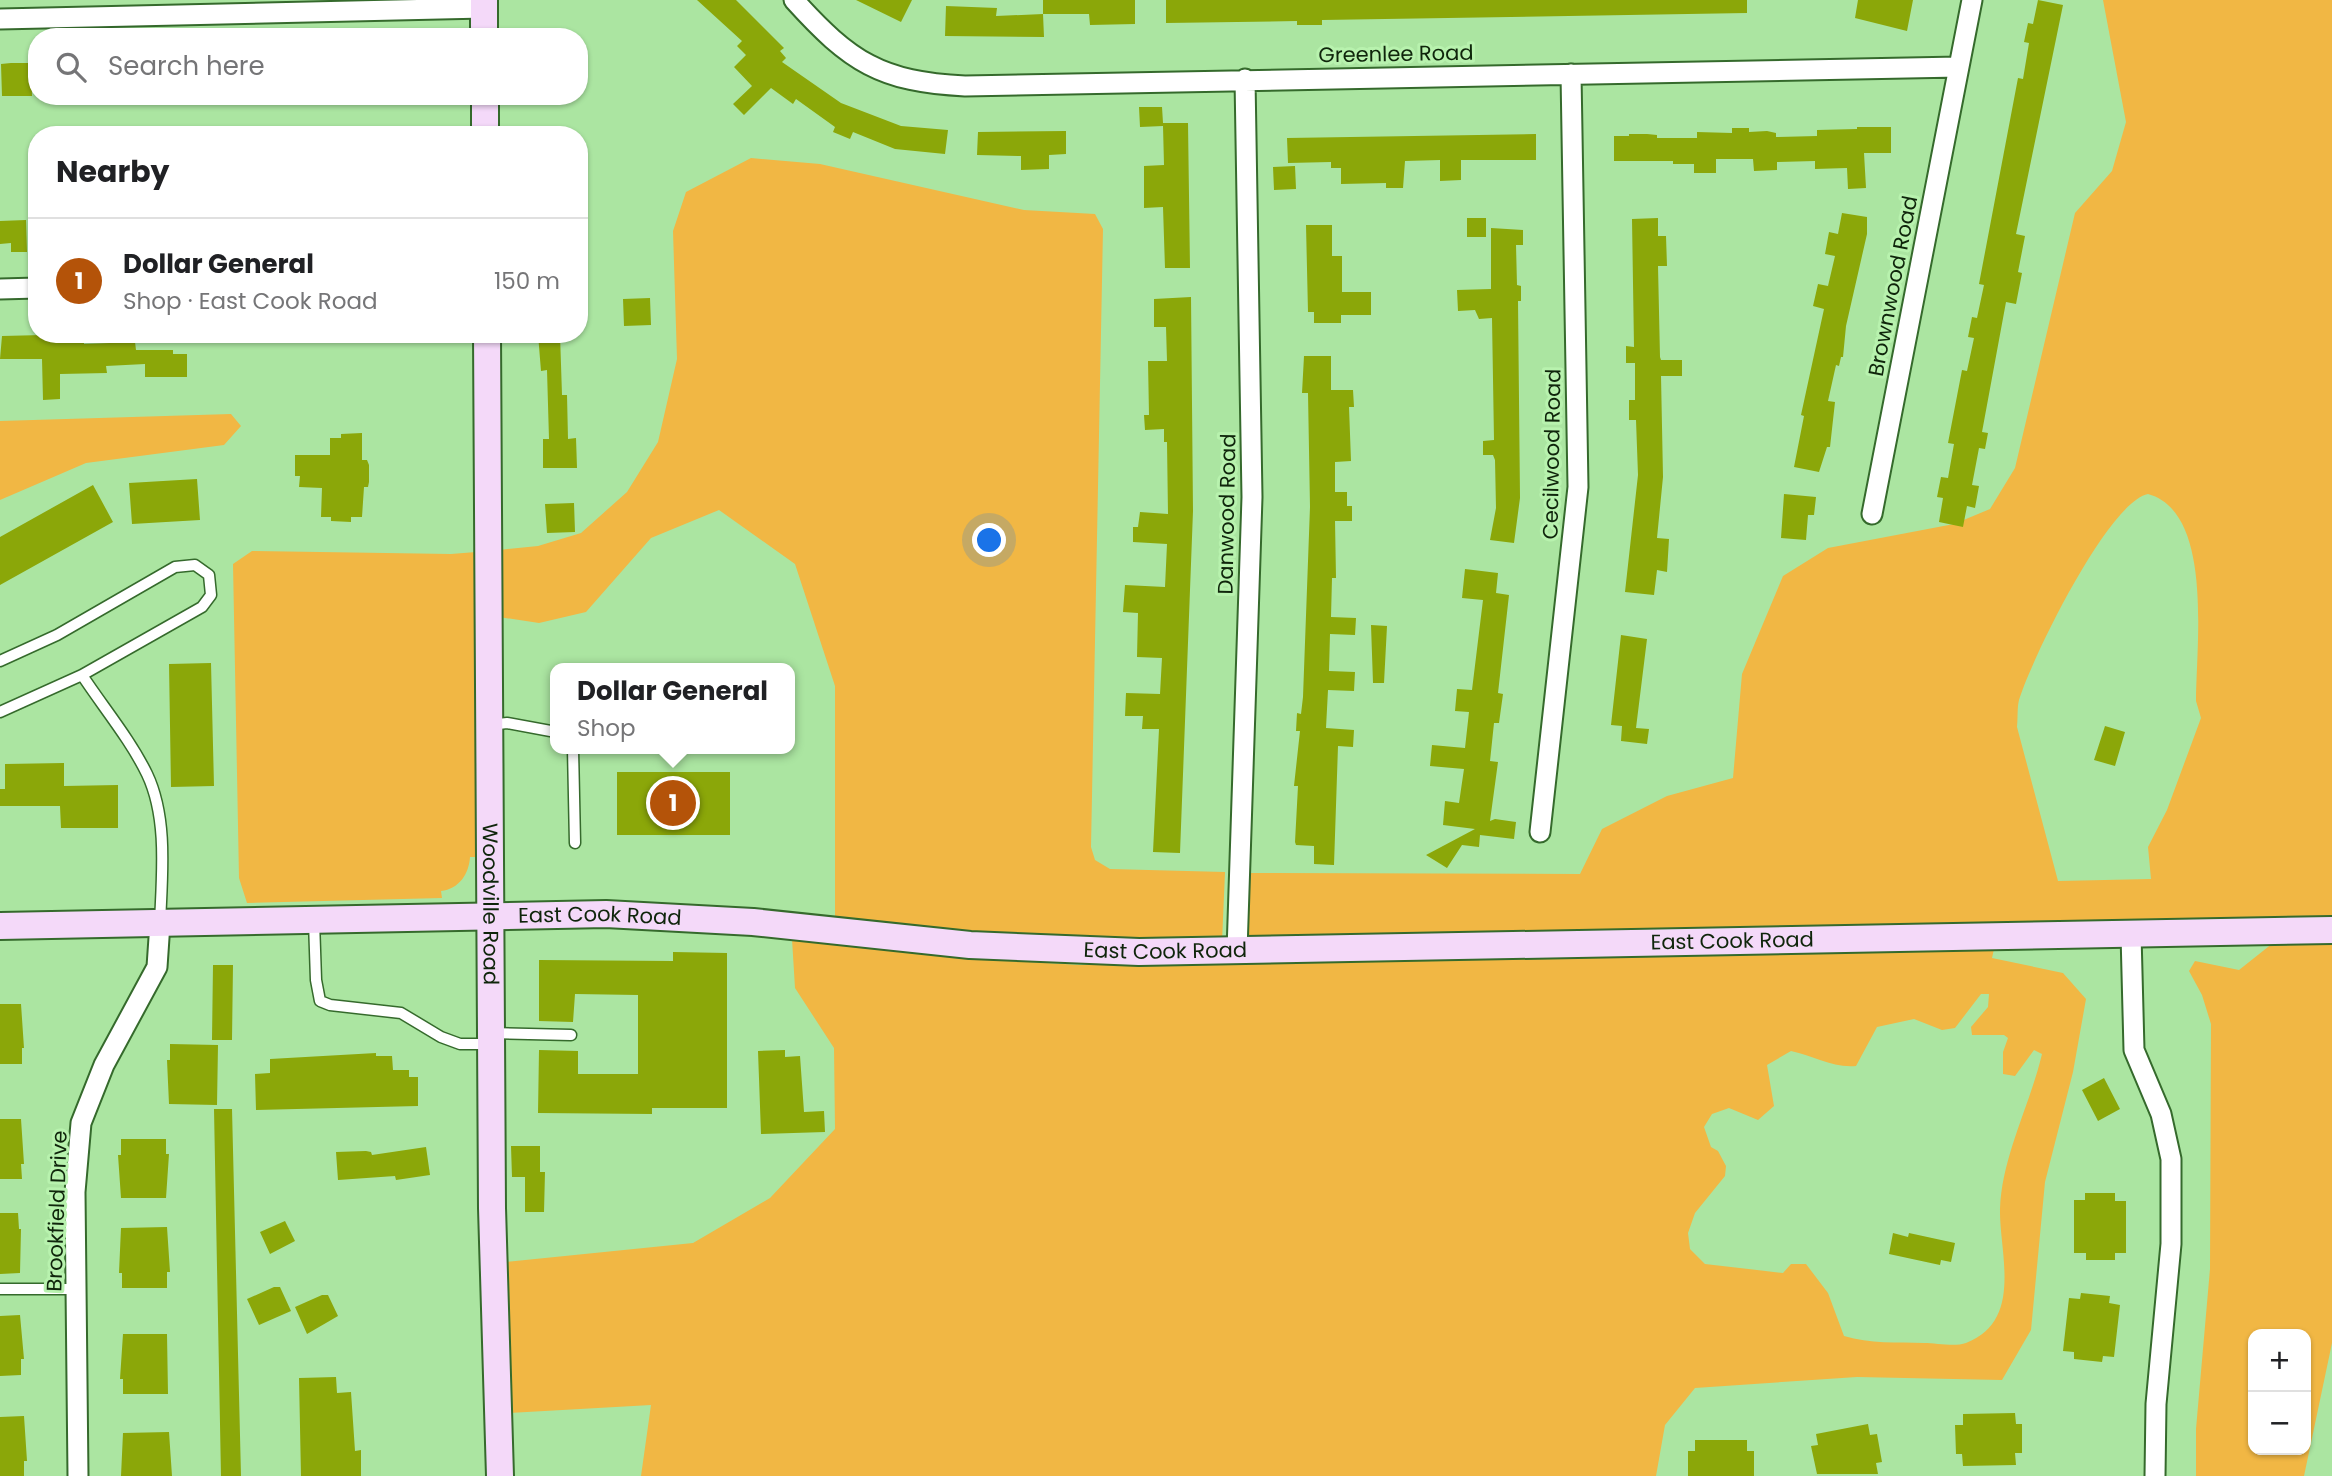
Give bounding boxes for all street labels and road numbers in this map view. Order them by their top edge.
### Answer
street label: Greenlee Road [1318,38,1474,69]
street label: Brownwood Road [1861,193,1924,379]
street label: Cecilwood Road [1536,368,1567,540]
street label: Danwood Road [1211,433,1242,595]
street label: Woodville Road [476,823,506,985]
street label: East Cook Road [518,899,682,932]
street label: East Cook Road [1650,925,1814,957]
street label: East Cook Road [1083,935,1247,966]
street label: Brookfield Drive [39,1130,74,1292]

